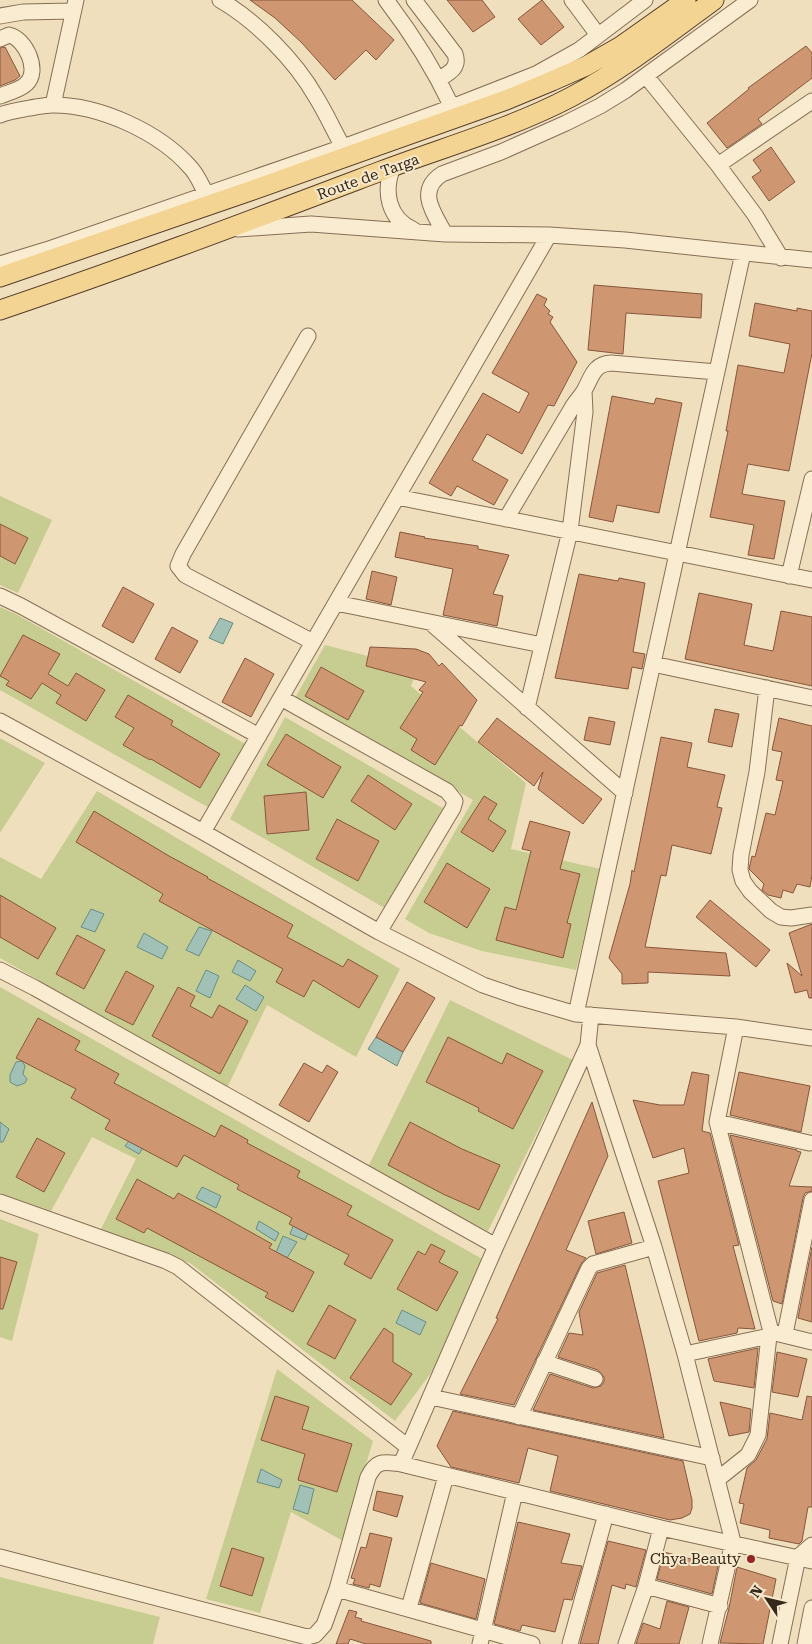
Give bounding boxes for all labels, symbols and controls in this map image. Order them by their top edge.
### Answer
street label: Route de Targa [314,150,422,204]
place label: Chya Beauty [650,1550,741,1568]
marker: Chya Beauty [745,1553,757,1565]
north arrow [742,1574,792,1624]
text: N [747,1582,766,1601]

